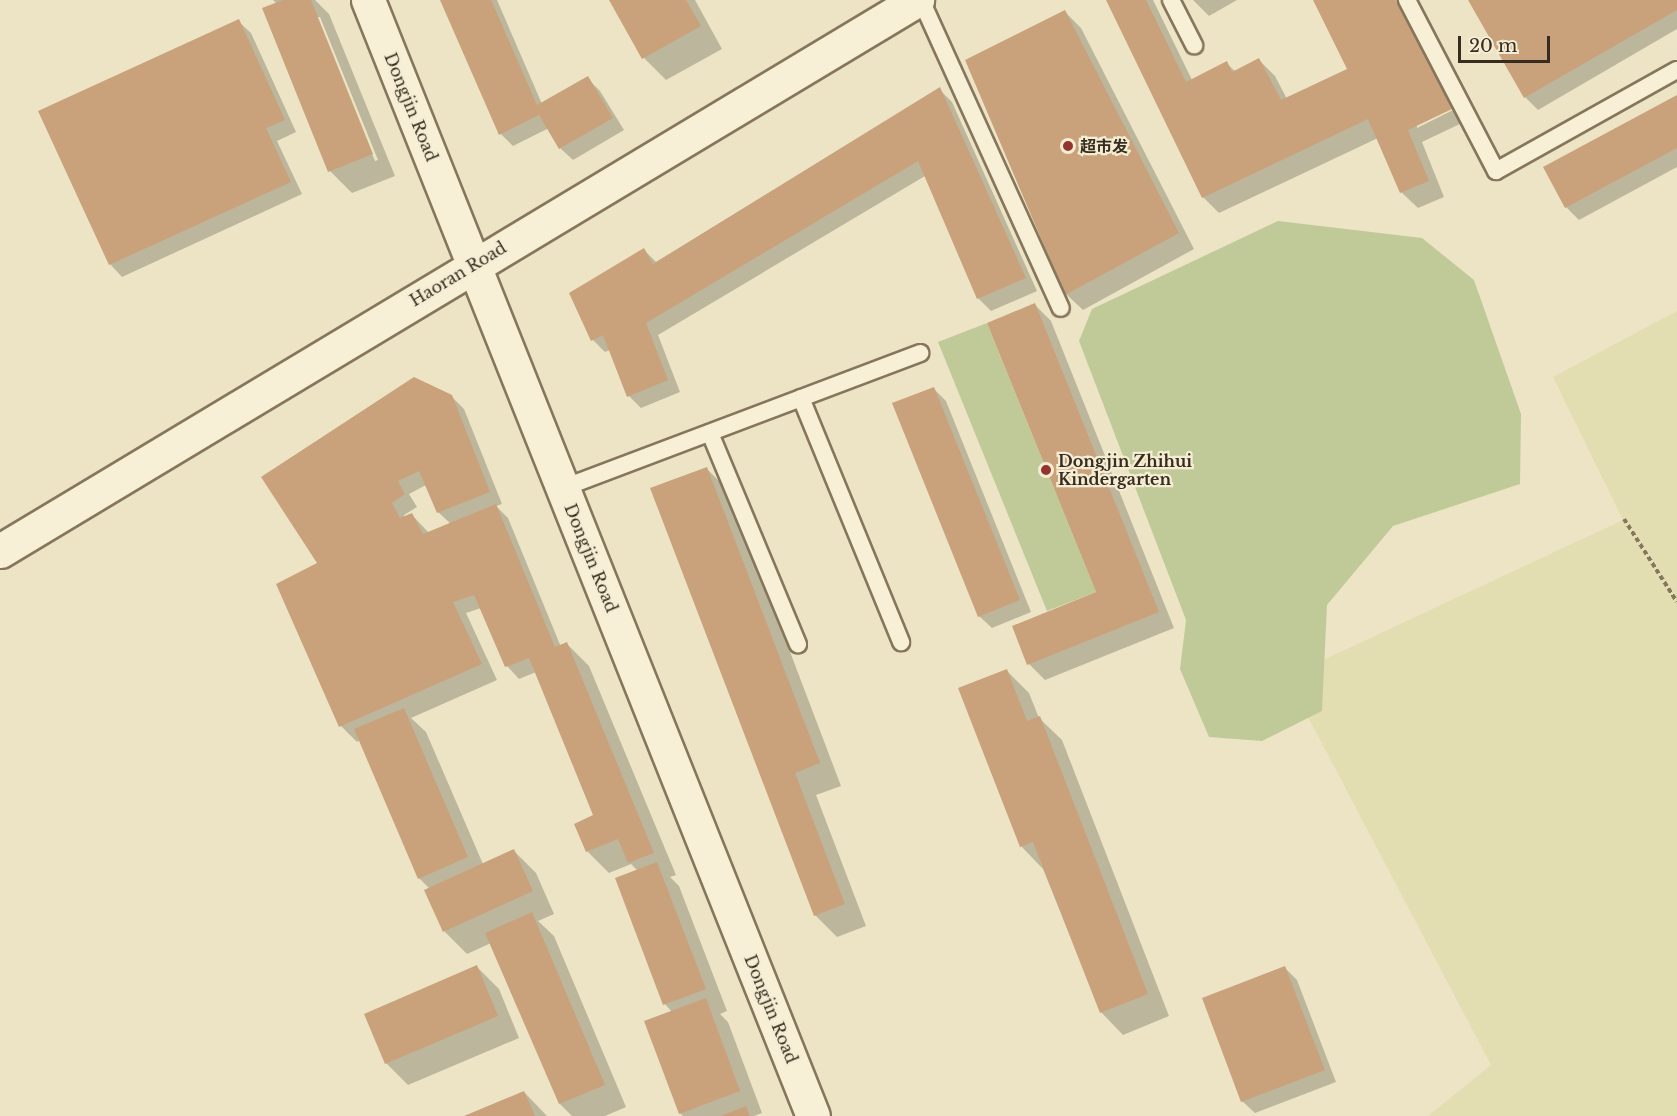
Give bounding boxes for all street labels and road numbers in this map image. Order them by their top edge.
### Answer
street label: Dongjin Road [381,50,441,164]
street label: Haoran Road [406,238,510,310]
street label: Dongjin Road [561,501,621,615]
street label: Dongjin Road [741,952,801,1066]

